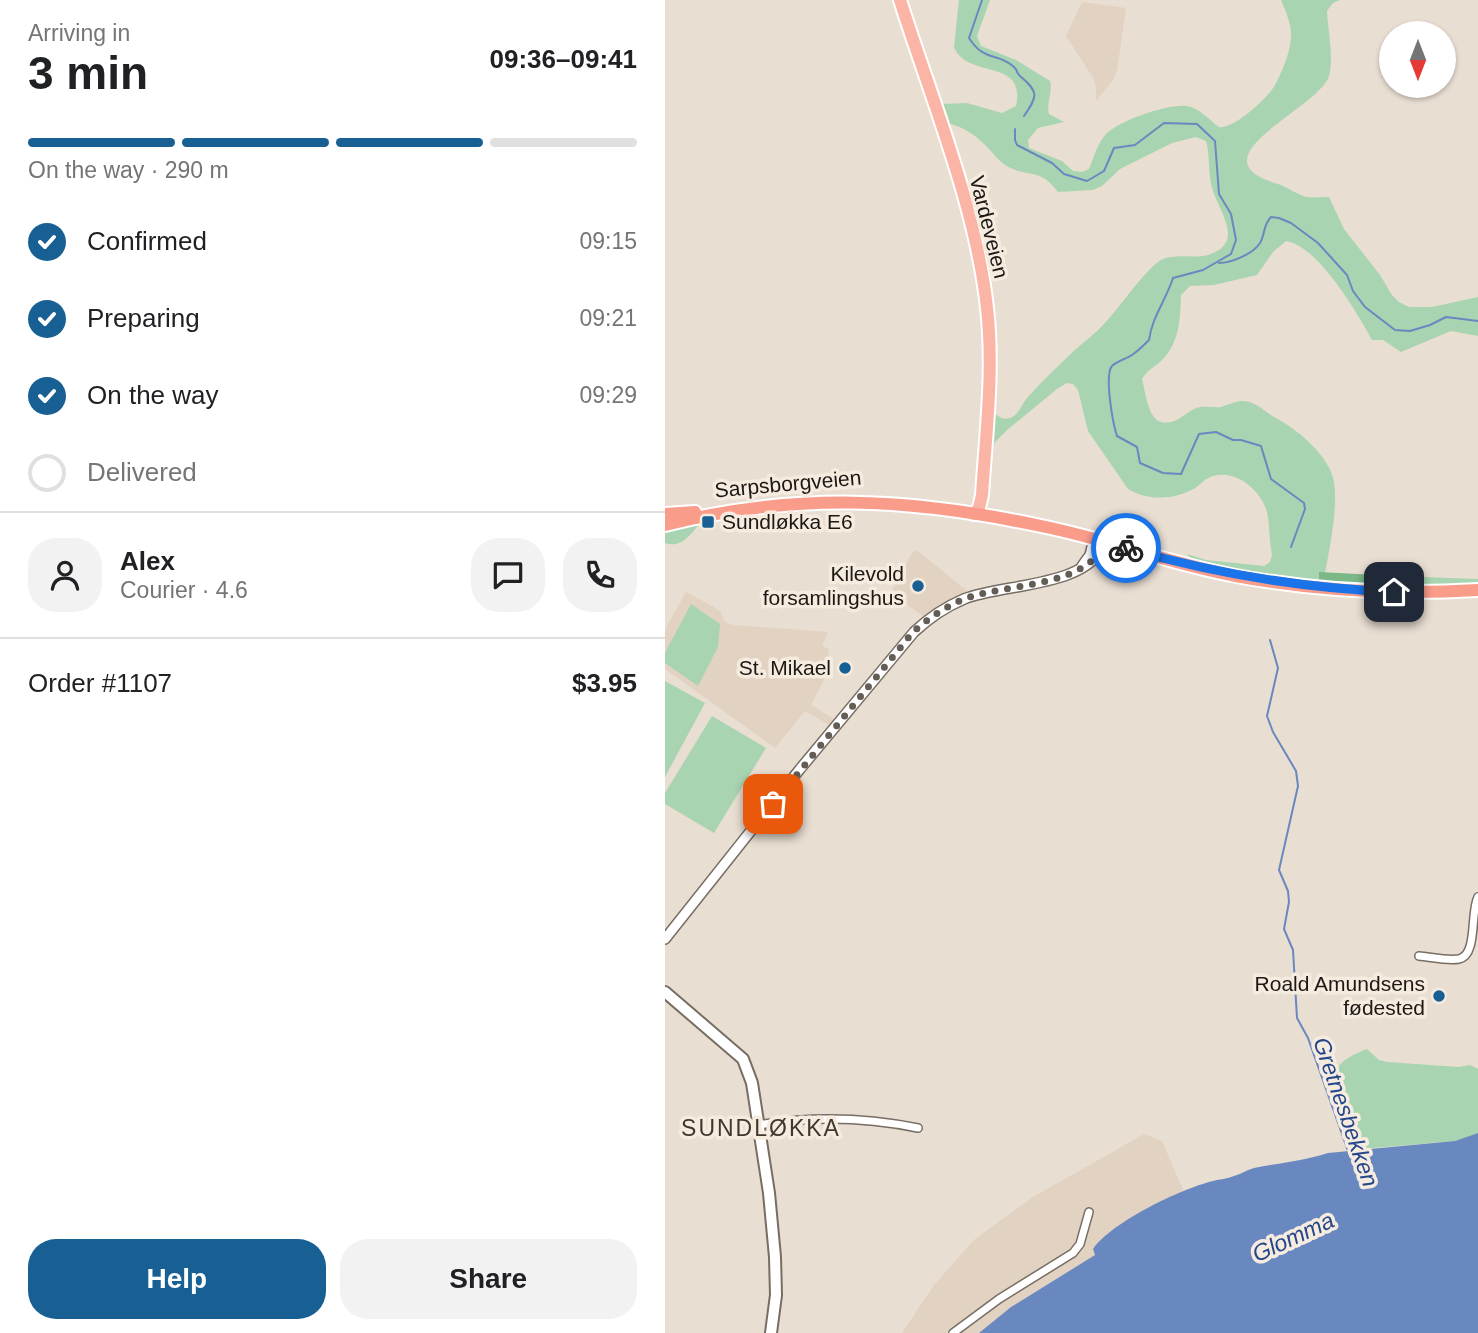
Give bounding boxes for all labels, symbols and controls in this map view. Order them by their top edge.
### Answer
text: Arriving in [28,20,130,46]
north arrow [1379,21,1456,98]
map controls [1379,21,1456,98]
text: 09:36–09:41 [490,44,637,74]
text: 3 min [28,47,148,99]
text: On the way · 290 m [28,157,229,183]
street label: Vardeveien [966,173,1013,280]
icon: check [28,223,66,261]
text: Confirmed [87,226,207,256]
text: 09:15 [579,228,637,254]
icon: check [28,300,66,338]
text: Preparing [87,303,200,333]
text: 09:21 [579,305,637,331]
icon: check [28,377,66,415]
text: On the way [87,380,219,410]
text: 09:29 [579,382,637,408]
text: Delivered [87,457,197,487]
street label: Sarpsborgveien [714,466,862,501]
place label: Sundløkka E6 [722,510,853,533]
courier [1091,513,1161,583]
marker: Sundløkka E6 [700,514,716,530]
icon: bike [1107,529,1145,567]
button: person [28,538,102,612]
button: chat [471,538,545,612]
button: phone [563,538,637,612]
text: Alex [120,546,175,576]
place label: Kilevold forsamlingshus [763,562,904,609]
pin [1364,562,1424,622]
icon: home [1375,573,1413,611]
text: Courier · 4.6 [120,577,248,603]
marker: Kilevold forsamlingshus [910,578,926,594]
place label: St. Mikael [739,656,831,679]
marker: St. Mikael [837,660,853,676]
text: Order #1107 [28,668,172,698]
text: $3.95 [572,668,637,698]
pin [743,774,803,834]
icon: bag [754,785,792,823]
place label: Roald Amundsens fødested [1255,972,1425,1019]
marker: Roald Amundsens fødested [1431,988,1447,1004]
water label: Gretnesbekken [1308,1034,1384,1190]
district label: SUNDLØKKA [681,1115,841,1141]
water label: Glomma [1248,1207,1338,1267]
button: Help [28,1239,326,1319]
button: Share [340,1239,637,1319]

